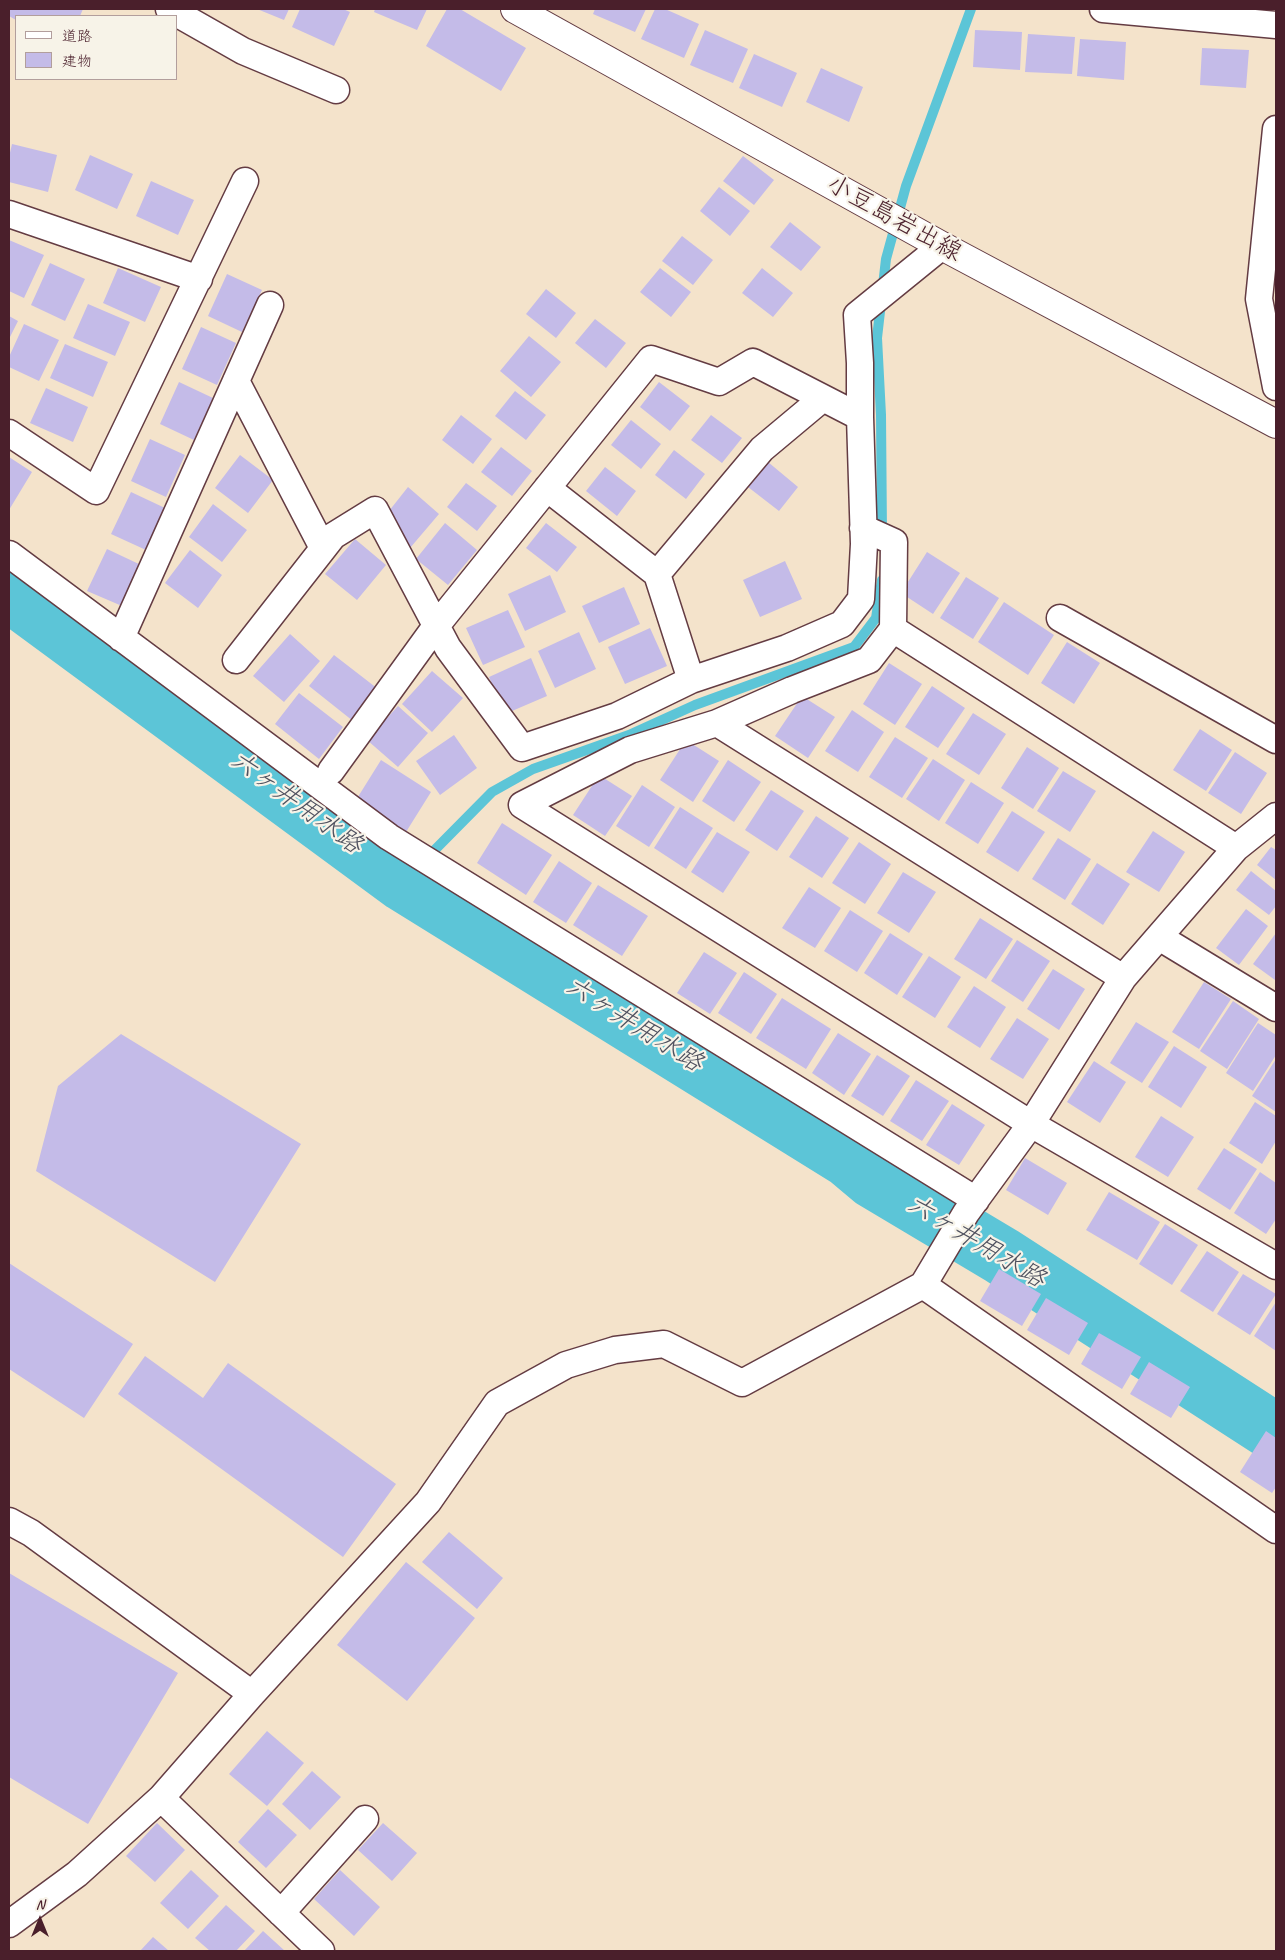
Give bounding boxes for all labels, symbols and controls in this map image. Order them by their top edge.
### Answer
legend [15,15,178,80]
text: 道路 [62,27,92,46]
text: 建物 [62,52,92,71]
street label: 小豆島岩出線 [821,170,967,268]
water label: 六ヶ井用水路 [224,745,368,861]
water label: 六ヶ井用水路 [560,970,708,1080]
water label: 六ヶ井用水路 [901,1188,1051,1296]
north arrow [15,1895,65,1945]
text: N [36,1896,44,1913]

